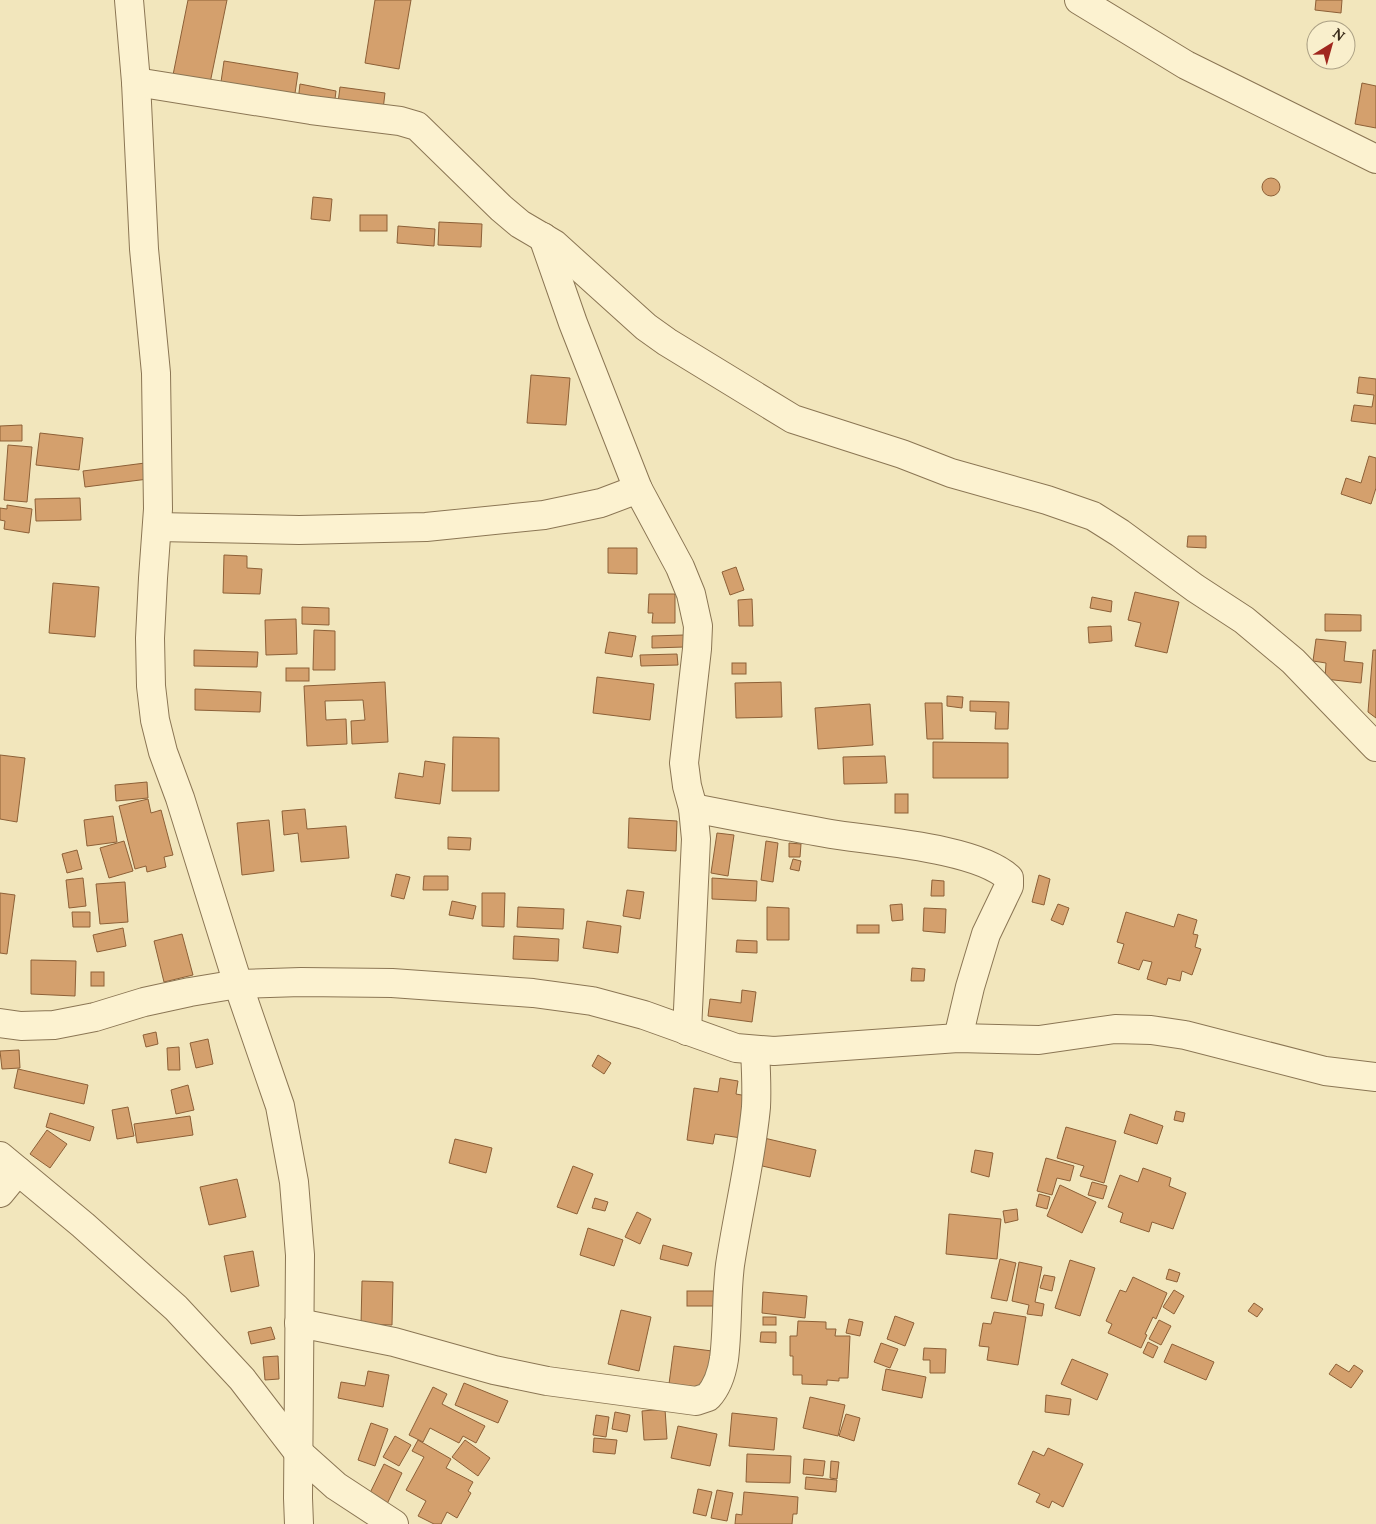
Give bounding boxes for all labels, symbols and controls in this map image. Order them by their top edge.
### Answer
north arrow [1306,20,1356,70]
text: N [1329,24,1349,45]

